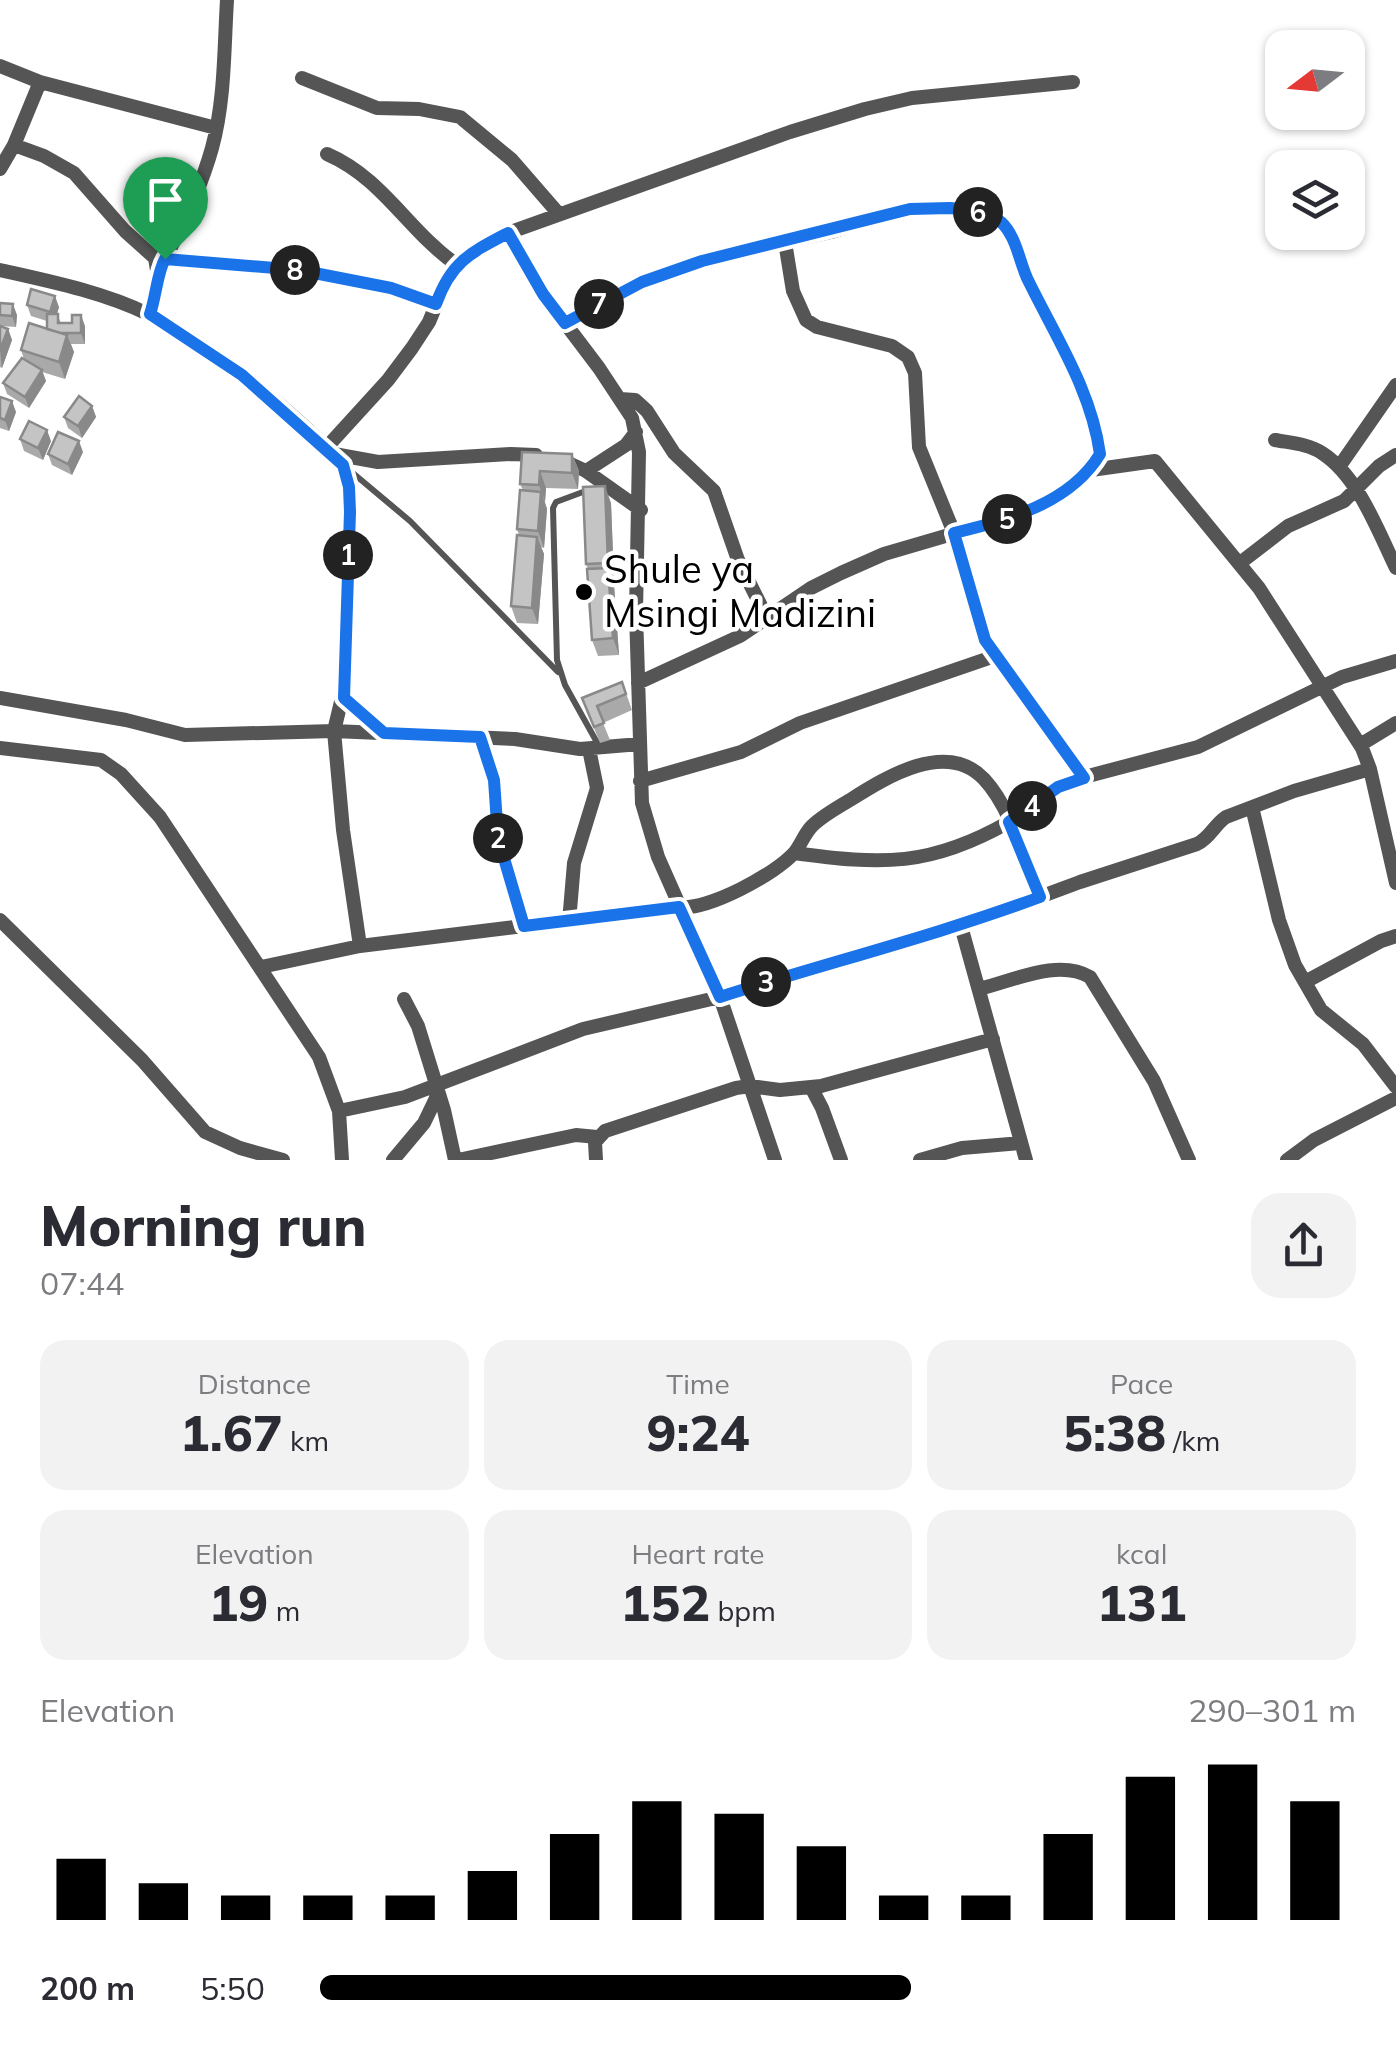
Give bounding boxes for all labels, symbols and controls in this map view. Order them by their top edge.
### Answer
north arrow [1265,30,1365,130]
map controls [1265,30,1365,250]
button: layers [1265,150,1365,250]
pin [123,157,208,260]
icon: arrive [138,172,193,227]
pin: 6 [953,187,1003,237]
text: 6 [970,194,986,229]
pin: 8 [270,245,320,295]
text: 8 [287,252,303,287]
pin: 7 [574,279,624,329]
text: 7 [591,286,607,321]
pin: 5 [982,494,1032,544]
text: 5 [999,501,1015,536]
pin: 1 [323,530,373,580]
text: 1 [340,537,356,572]
place label: Shule ya Msingi Madizini [604,545,876,637]
marker: Shule ya Msingi Madizini [573,581,595,603]
pin: 4 [1007,781,1057,831]
text: 4 [1024,788,1040,823]
pin: 2 [473,813,523,863]
text: 2 [490,820,506,855]
pin: 3 [741,957,791,1007]
text: 3 [758,964,774,999]
text: Morning run [40,1191,367,1260]
button: share [1251,1193,1356,1298]
text: 07:44 [40,1263,124,1303]
text: Distance [198,1366,311,1401]
text: Time [666,1366,730,1401]
text: Pace [1110,1366,1173,1401]
text: 1.67 [180,1401,283,1464]
text: 9:24 [646,1401,749,1464]
text: 5:38 [1063,1401,1166,1464]
text: km [283,1423,329,1458]
text: /km [1166,1423,1220,1458]
text: Elevation [195,1536,314,1571]
text: Heart rate [631,1536,765,1571]
text: kcal [1116,1536,1167,1571]
text: 19 [208,1571,268,1634]
text: 152 [620,1571,710,1634]
text: 131 [1097,1571,1187,1634]
text: m [268,1593,300,1628]
text: bpm [710,1593,776,1628]
text: Elevation [40,1690,175,1730]
text: 290–301 m [1188,1690,1356,1730]
text: 200 m [40,1968,135,2008]
text: 5:50 [200,1968,265,2008]

